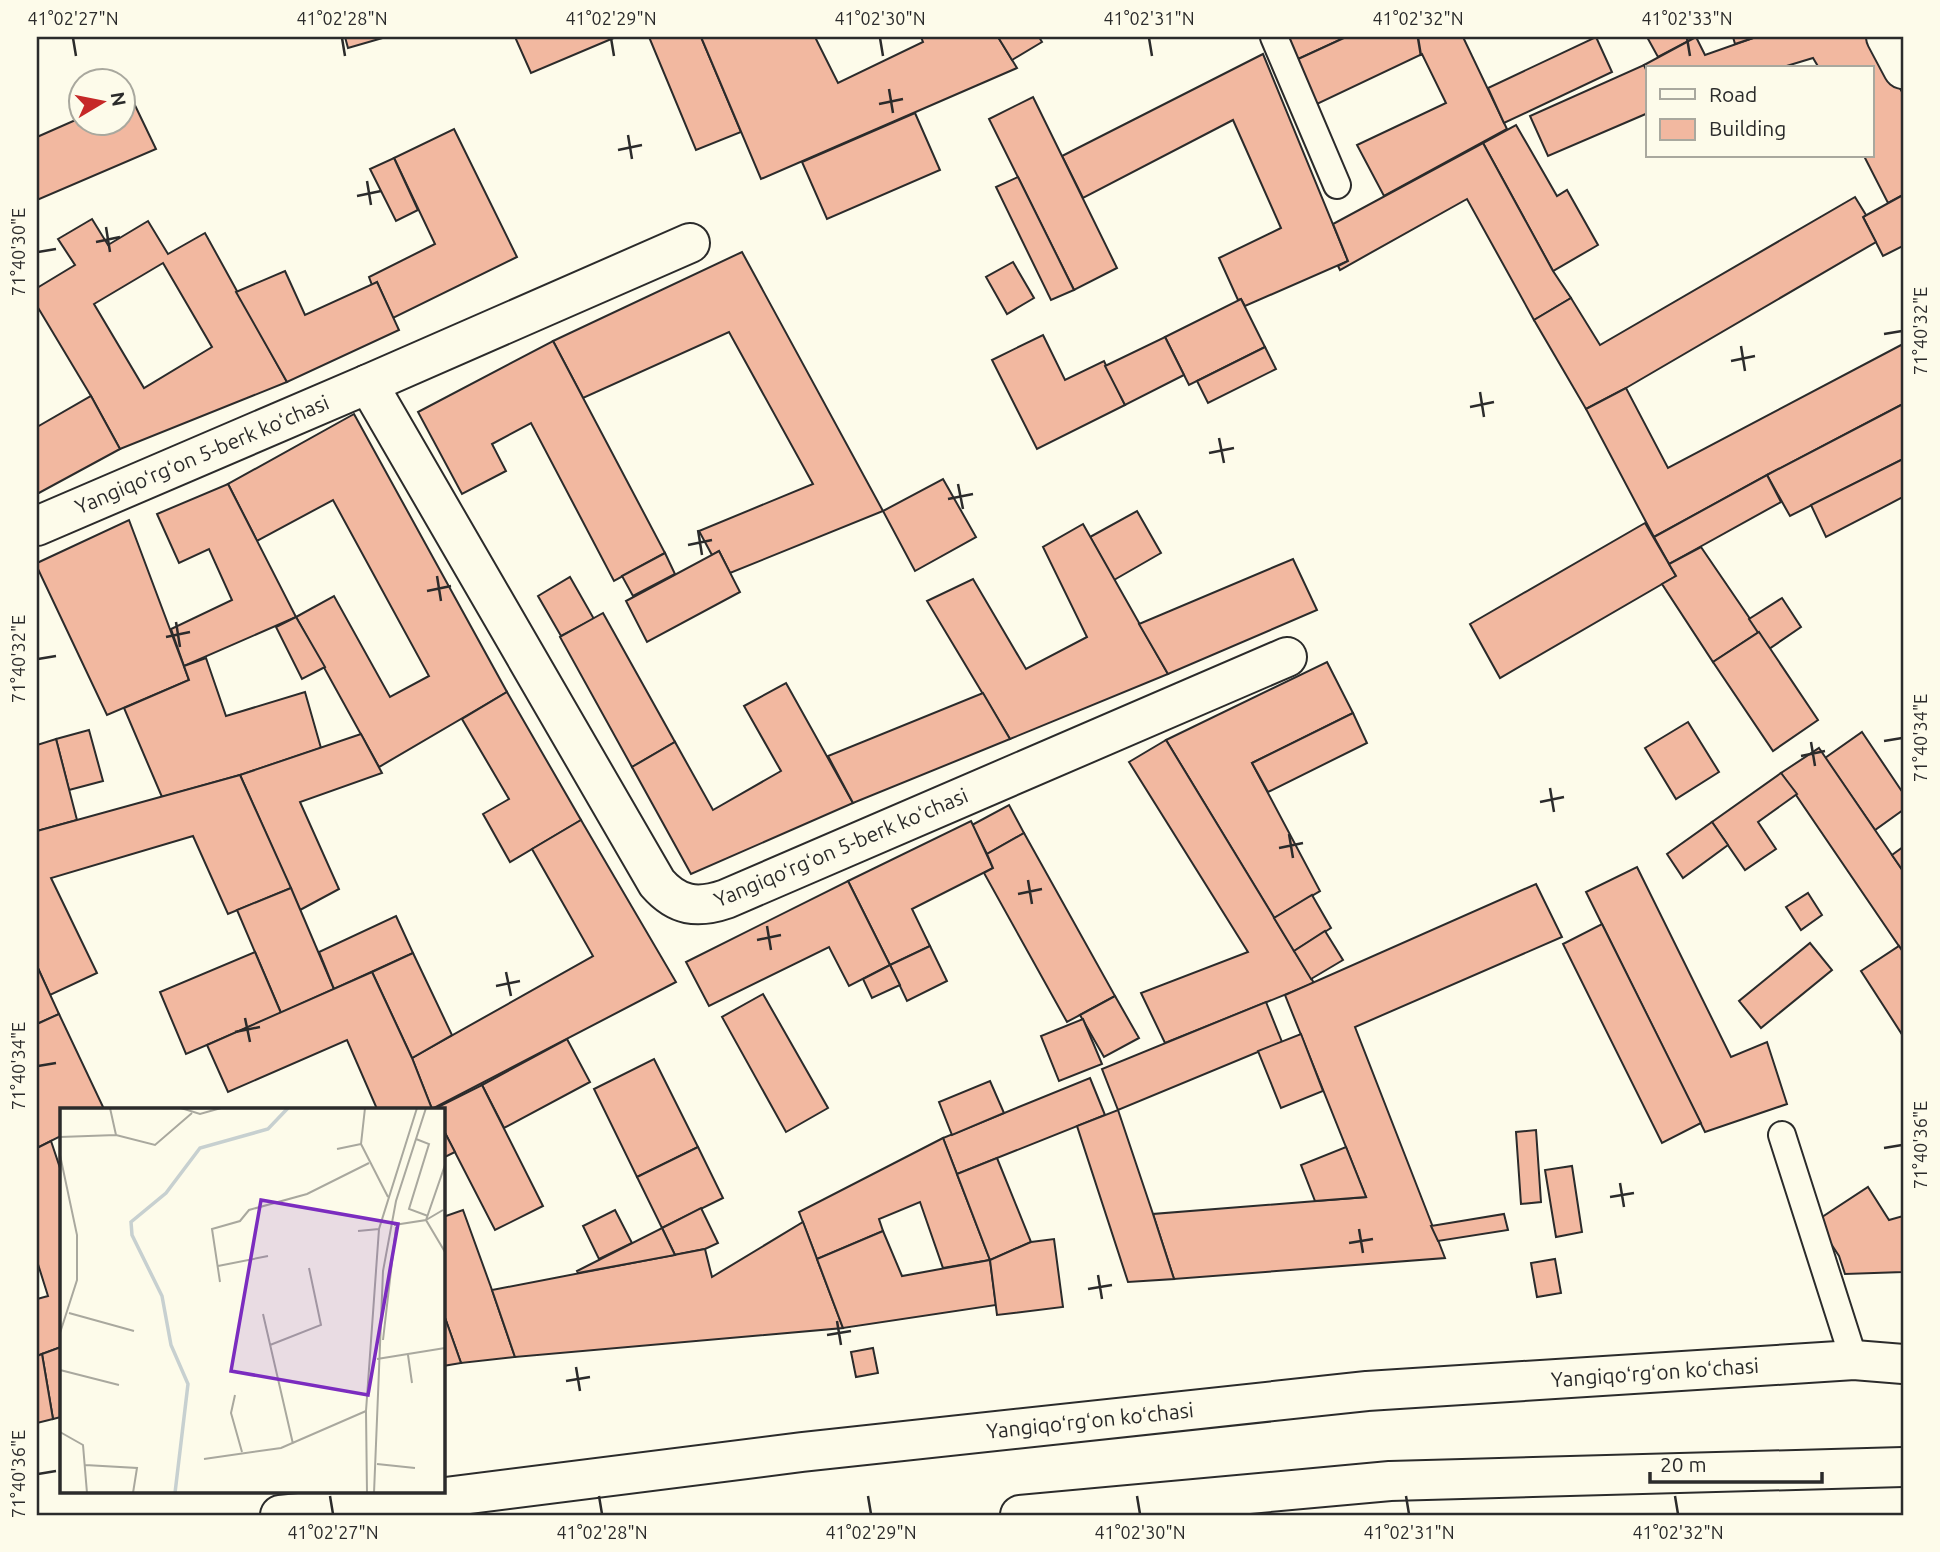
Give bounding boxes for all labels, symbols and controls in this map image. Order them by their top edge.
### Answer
text: 41°02'27"N [27,8,119,28]
text: 41°02'28"N [296,8,388,28]
text: 41°02'29"N [565,8,657,28]
text: 41°02'30"N [834,8,926,28]
text: 41°02'31"N [1103,8,1195,28]
text: 41°02'32"N [1372,8,1464,28]
text: 41°02'33"N [1641,8,1733,28]
north arrow [66,66,136,136]
legend [1646,66,1874,158]
text: Road [1709,82,1757,106]
text: N [107,90,131,108]
text: Building [1709,116,1786,140]
text: 71°40'30"E [8,208,28,296]
text: 71°40'32"E [1910,287,1930,375]
street label: Yangiqoʻrgʻon 5-berk koʻchasi [71,390,332,519]
text: 71°40'32"E [8,615,28,703]
text: 71°40'34"E [1910,694,1930,782]
street label: Yangiqoʻrgʻon 5-berk koʻchasi [710,783,971,912]
text: 71°40'34"E [8,1022,28,1110]
text: 71°40'36"E [1910,1101,1930,1189]
inset map [60,1108,444,1492]
street label: Yangiqoʻrgʻon koʻchasi [1550,1353,1760,1391]
street label: Yangiqoʻrgʻon koʻchasi [985,1397,1195,1443]
text: 71°40'36"E [8,1430,28,1518]
scale bar [1650,1440,1821,1484]
text: 20 m [1660,1452,1707,1476]
text: 41°02'27"N [287,1522,379,1542]
text: 41°02'28"N [556,1522,648,1542]
text: 41°02'29"N [825,1522,917,1542]
text: 41°02'30"N [1094,1522,1186,1542]
text: 41°02'31"N [1363,1522,1455,1542]
text: 41°02'32"N [1632,1522,1724,1542]

